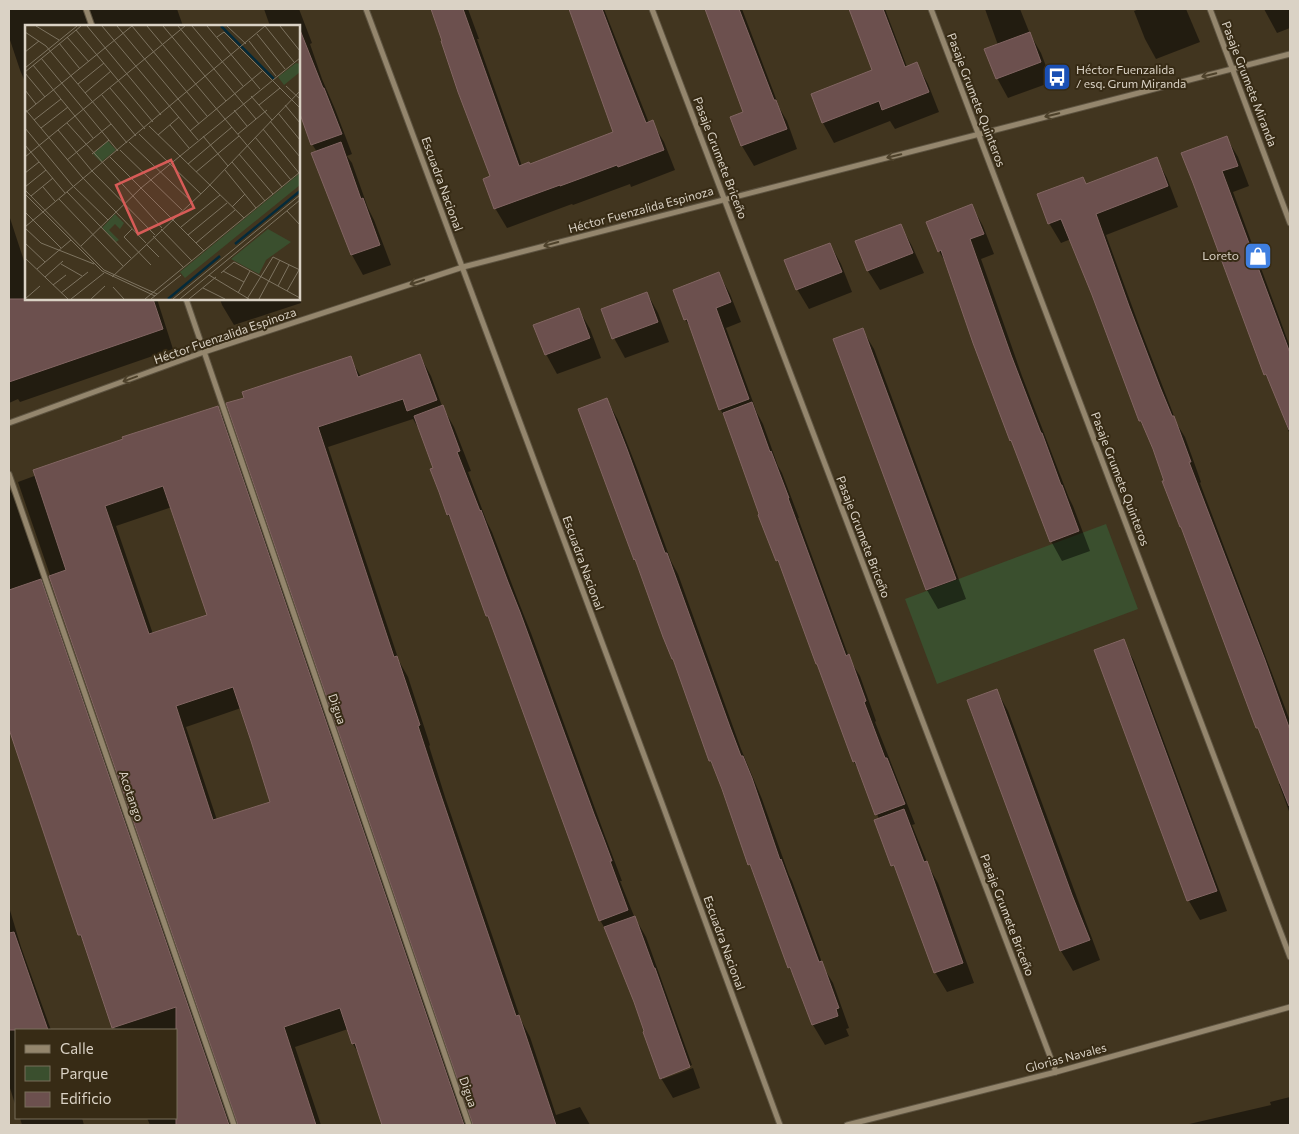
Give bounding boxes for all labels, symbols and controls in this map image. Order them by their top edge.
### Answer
street label: Pasaje Grumete Miranda [1220,19,1280,148]
inset map [25,25,300,300]
street label: Pasaje Grumete Quinteros [945,31,1009,169]
bus stop icon: Héctor Fuenzalida / esq. Grum Miranda [1042,62,1072,92]
place label: Héctor Fuenzalida / esq. Grum Miranda [1076,62,1186,90]
one-way arrow [1202,71,1218,80]
street label: Pasaje Grumete Briceño [691,95,751,221]
one-way arrow [1044,111,1060,121]
street label: Escuadra Nacional [419,135,467,233]
one-way arrow [887,152,903,161]
street label: Héctor Fuenzalida Espinoza [567,183,715,235]
one-way arrow [543,240,559,249]
shop icon: Loreto [1243,241,1273,271]
place label: Loreto [1202,248,1239,262]
one-way arrow [409,278,425,287]
street label: Héctor Fuenzalida Espinoza [152,304,298,366]
one-way arrow [123,375,138,384]
street label: Pasaje Grumete Quinteros [1089,410,1153,548]
street label: Pasaje Grumete Briceño [834,474,894,600]
street label: Escuadra Nacional [560,514,608,612]
street label: Digua [326,692,350,726]
street label: Acotango [117,769,147,823]
street label: Pasaje Grumete Briceño [978,852,1038,978]
street label: Escuadra Nacional [701,894,749,992]
legend [15,1029,178,1119]
text: Calle [60,1039,94,1057]
street label: Glorias Navales [1024,1039,1108,1075]
text: Parque [60,1064,108,1082]
street label: Digua [457,1075,481,1109]
text: Edificio [60,1089,111,1107]

